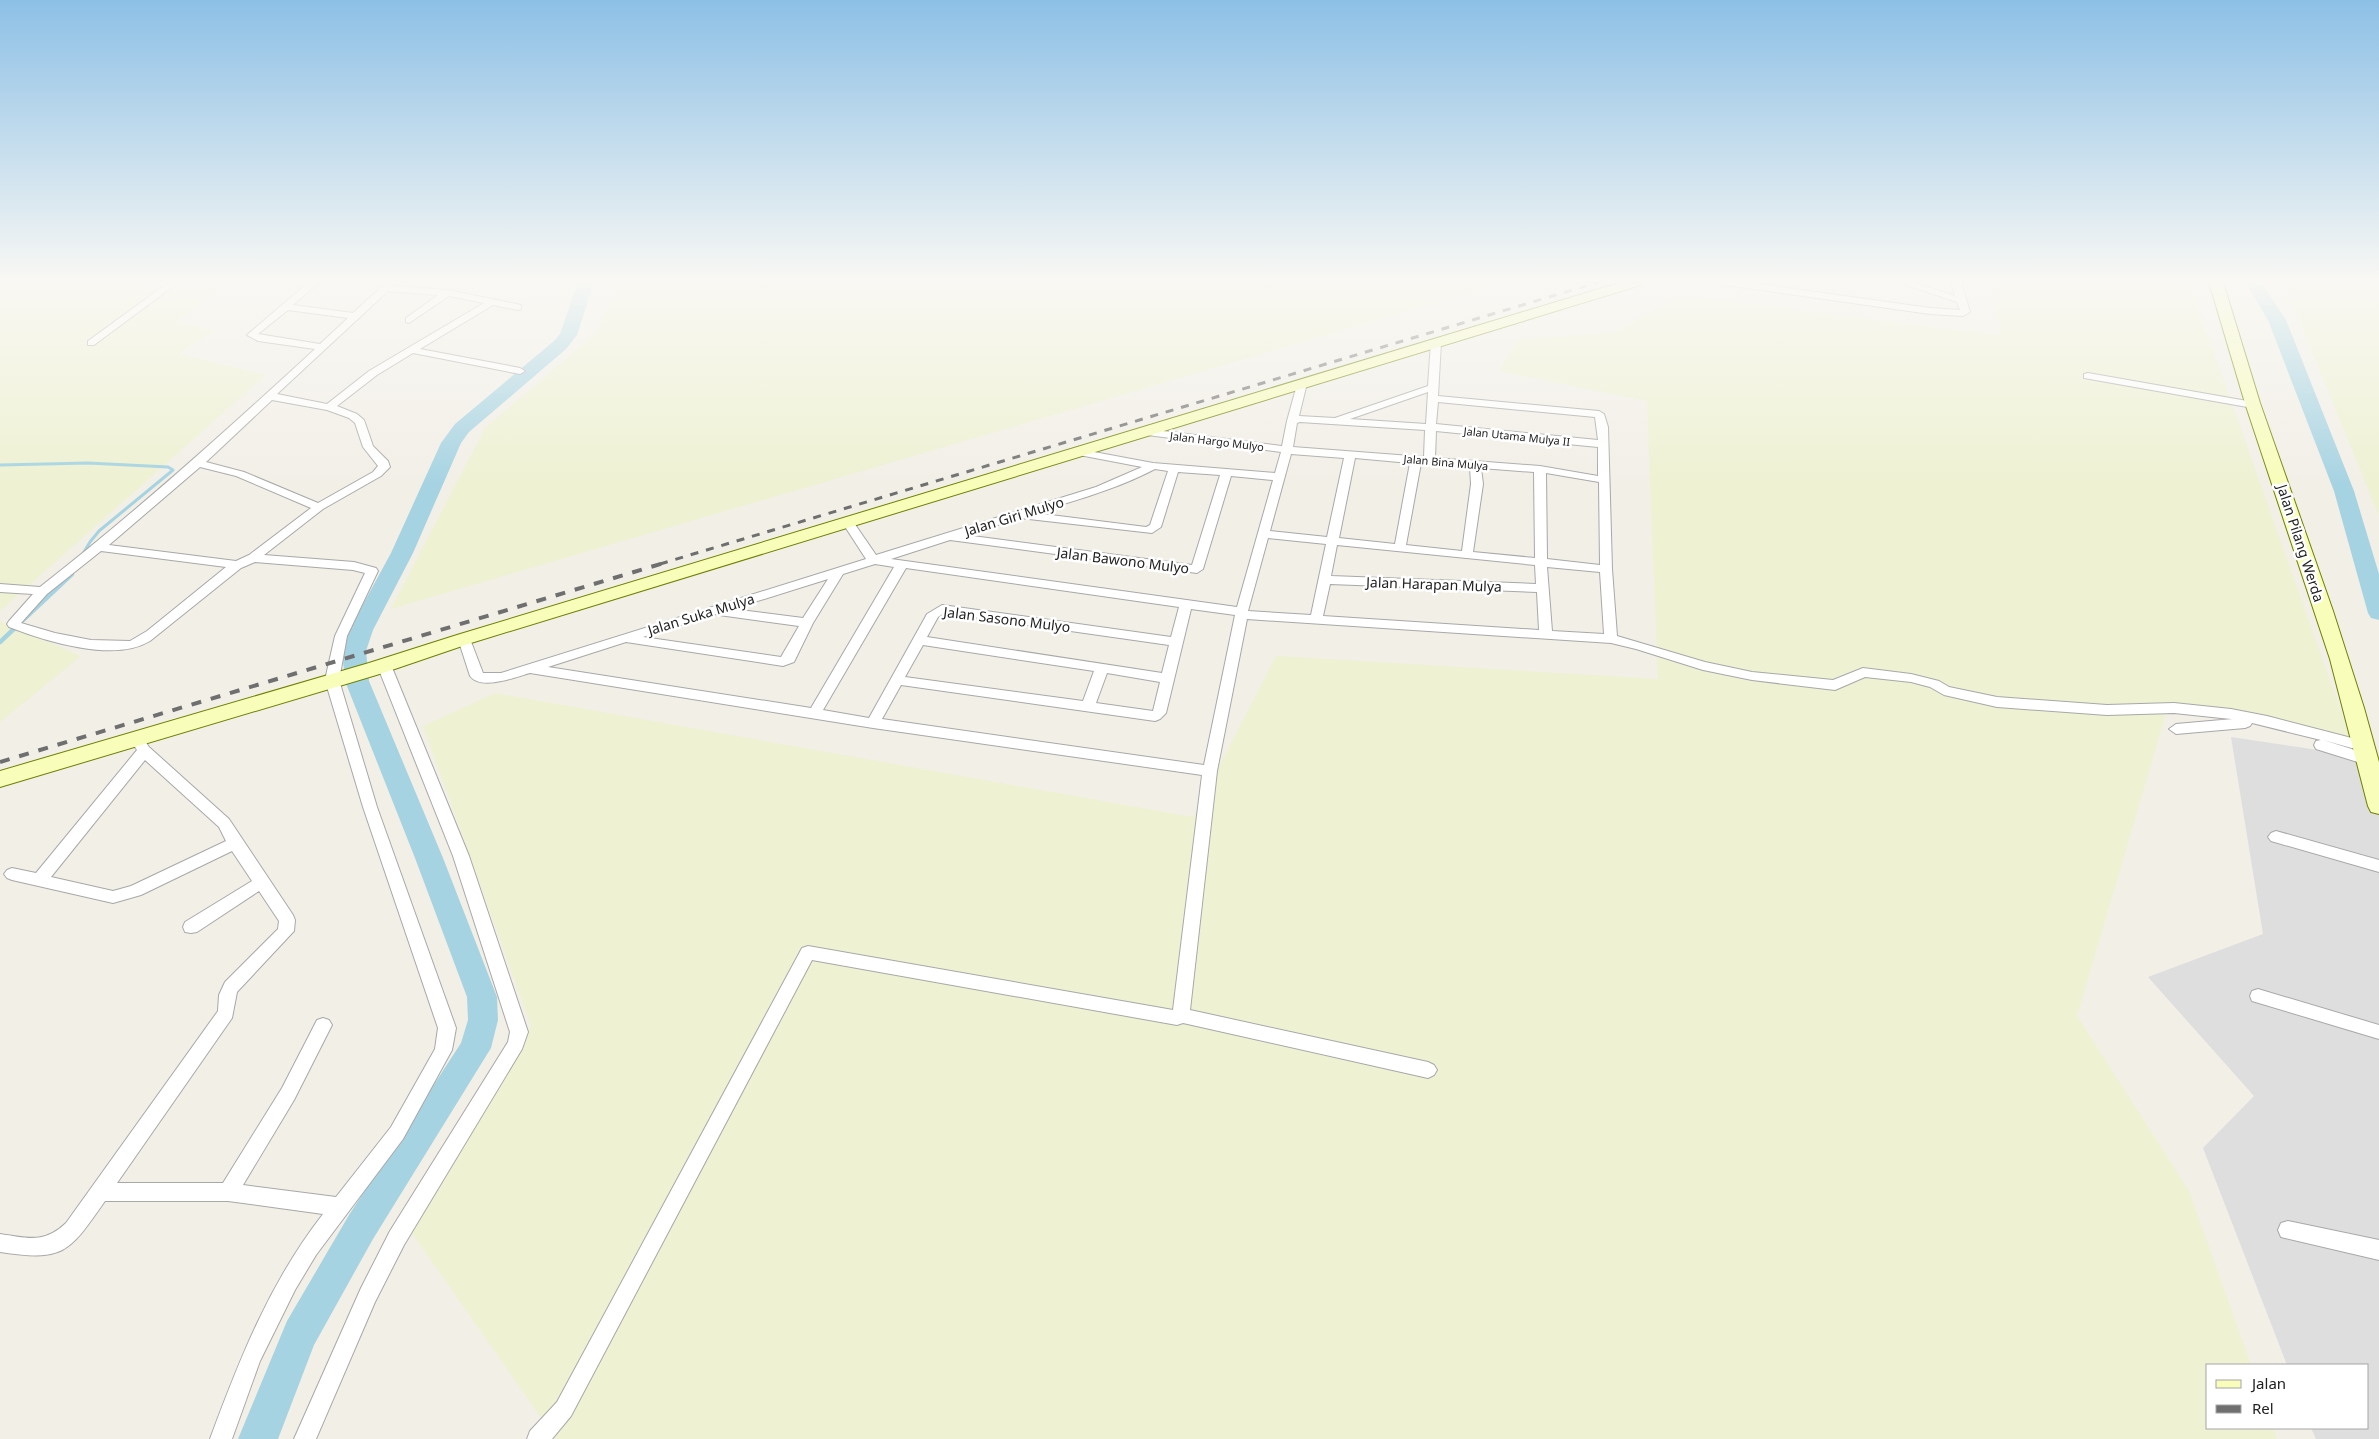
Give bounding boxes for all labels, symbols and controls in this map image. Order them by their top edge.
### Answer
street label: Jalan Utama Mulya II [1462,423,1571,449]
street label: Jalan Hargo Mulyo [1168,428,1265,454]
street label: Jalan Bina Mulya [1402,451,1489,473]
street label: Jalan Pilang Werda [2272,480,2329,604]
street label: Jalan Giri Mulyo [960,492,1066,541]
street label: Jalan Bawono Mulyo [1054,542,1190,578]
street label: Jalan Harapan Mulya [1364,572,1502,596]
street label: Jalan Suka Mulya [643,589,757,640]
street label: Jalan Sasono Mulyo [941,602,1071,636]
legend [2206,1364,2369,1429]
text: Jalan [2250,1373,2286,1393]
text: Rel [2252,1398,2274,1418]

